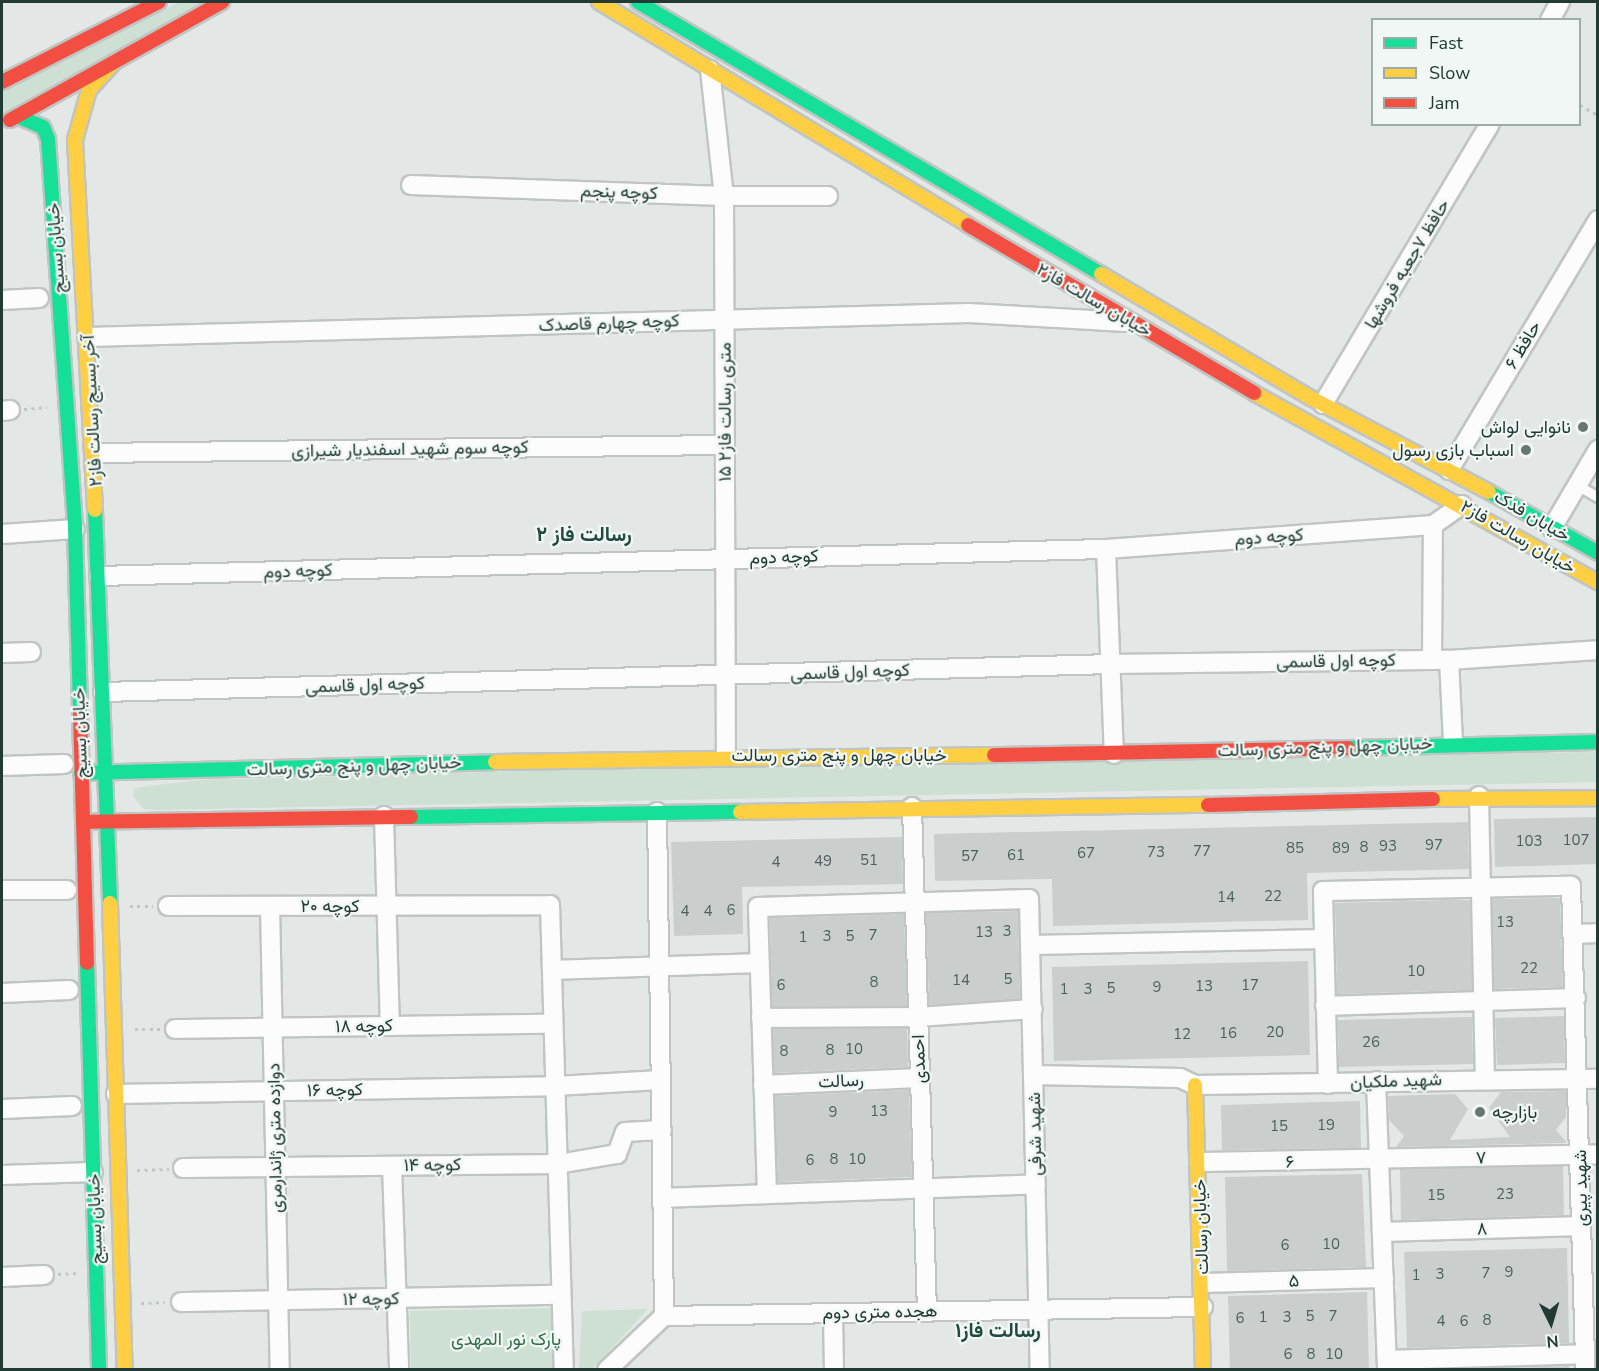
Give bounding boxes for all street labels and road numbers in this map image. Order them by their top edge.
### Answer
street label: کوچه پنجم [580,180,658,204]
street label: حافظ ۷جعبه فروشها [1360,195,1454,333]
street label: خیابان بسیج [42,202,70,294]
street label: خیابان رسالت فاز۲ [1033,258,1155,342]
street label: کوچه چهارم قاصدک [538,310,680,336]
street label: حافظ ۶ [1500,317,1546,373]
street label: آخر بسیج رسالت فاز۲ [77,335,107,487]
street label: ۱۵ متری رسالت فاز۲ [714,342,736,482]
street label: کوچه سوم شهید اسفندیار شیرازی [291,436,529,462]
street label: خیابان فدک [1490,486,1574,546]
street label: خیابان رسالت فاز۲ [1457,495,1579,579]
street label: کوچه دوم [1234,524,1304,550]
street label: کوچه دوم [749,545,819,569]
street label: کوچه دوم [263,559,333,583]
street label: کوچه اول قاسمی [1276,649,1396,673]
street label: کوچه اول قاسمی [790,659,910,685]
street label: کوچه اول قاسمی [305,672,425,698]
street label: خیابان بسیج [68,687,92,779]
street label: خیابان چهل و پنج متری رسالت [1217,732,1433,762]
street label: خیابان چهل و پنج متری رسالت [731,744,947,766]
street label: خیابان چهل و پنج متری رسالت [246,751,462,781]
street label: ۲۰ کوچه [300,895,360,917]
street label: ۱۸ کوچه [335,1015,393,1037]
street label: احمدی [907,1034,931,1084]
street label: دوازده متری ژاندارمری [263,1063,287,1213]
street label: رسالت [818,1069,864,1093]
street label: شهید ملکیان [1350,1069,1442,1093]
street label: ۱۶ کوچه [307,1079,363,1101]
street label: شهید شرفی [1023,1092,1047,1176]
street label: ۷ [1475,1147,1487,1169]
street label: شهید پیری [1570,1149,1592,1227]
street label: ۶ [1286,1151,1294,1173]
street label: ‍‍ ۱۴ کوچه [399,1154,461,1176]
street label: خیابان بسیج [83,1173,107,1265]
street label: خیابان رسالت [1189,1179,1213,1275]
street label: ۸ [1476,1218,1488,1240]
street label: ۵ [1289,1270,1299,1292]
street label: ۱۲ کوچه [343,1288,399,1310]
street label: هجده متری دوم [822,1300,938,1324]

